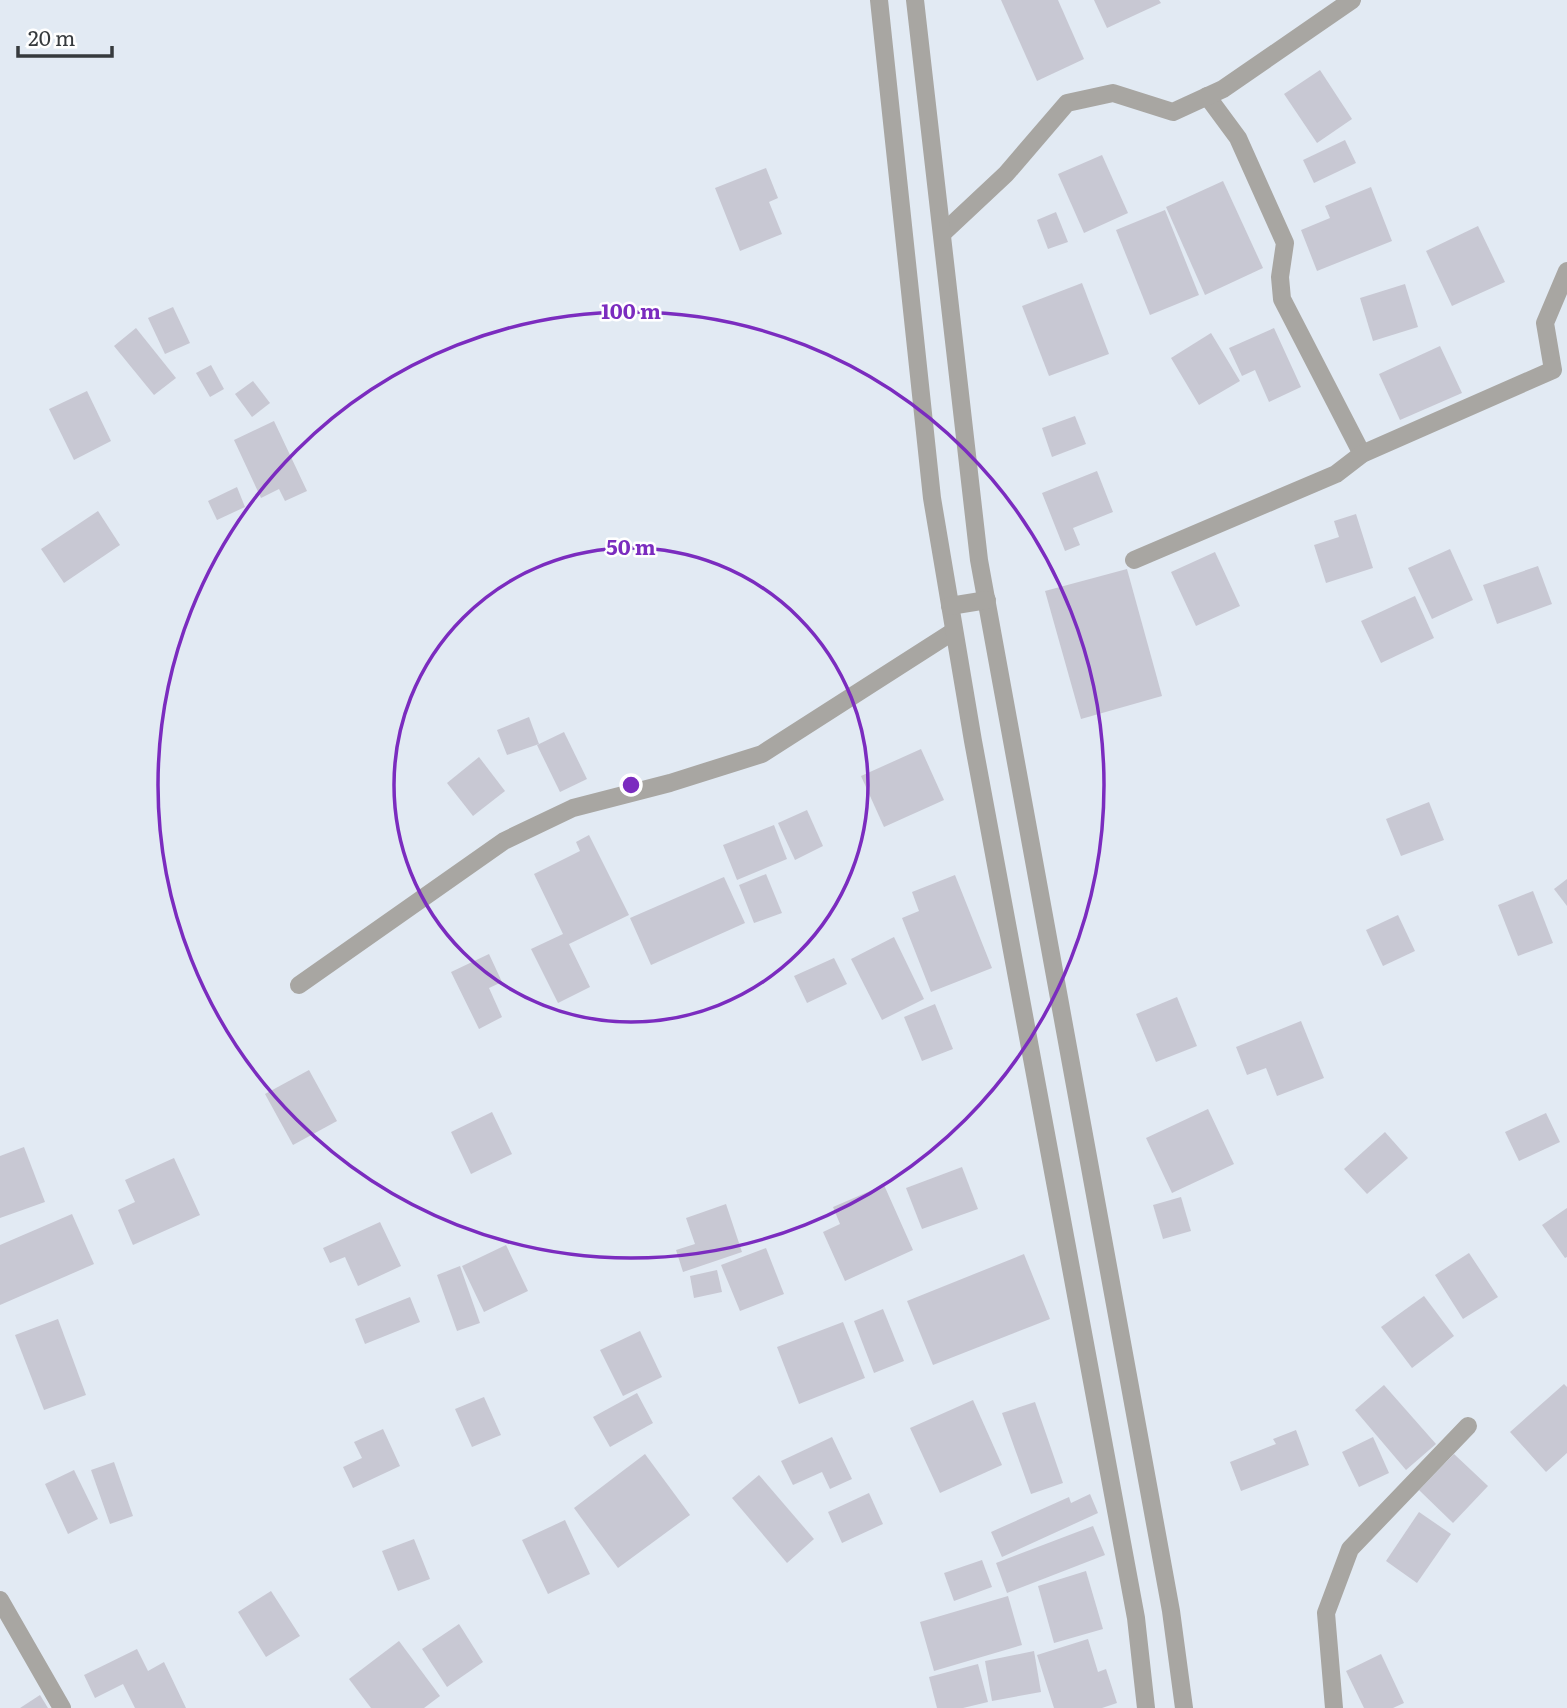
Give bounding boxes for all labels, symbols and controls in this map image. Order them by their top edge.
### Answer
scale bar [18,14,112,58]
text: 20 m [28,21,75,52]
text: 100 m [601,294,661,325]
text: 50 m [606,530,656,561]
centre of rings [619,773,643,797]

